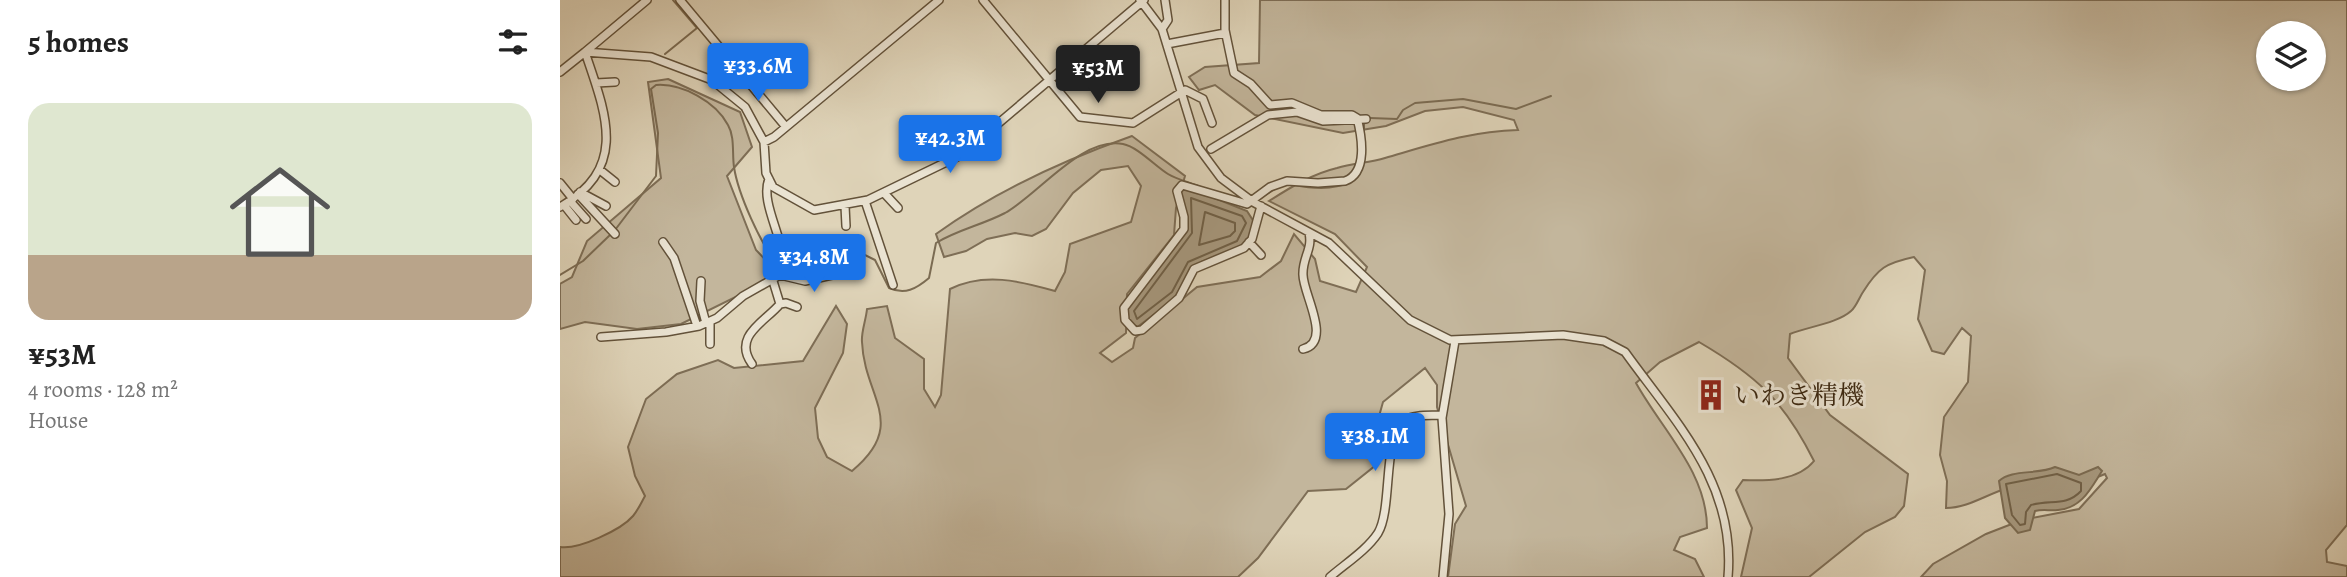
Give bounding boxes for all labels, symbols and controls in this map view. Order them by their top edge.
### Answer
map controls [2256,21,2326,91]
button: layers [2256,21,2326,91]
text: 5 homes [28,22,129,62]
icon: filters [494,23,532,61]
pin: ¥33.6M [701,43,815,103]
pin: ¥53M [1057,46,1139,105]
text: ¥33.6M [723,50,793,81]
text: ¥53M [1072,52,1124,83]
pin: ¥42.3M [893,116,1007,175]
text: ¥42.3M [915,122,985,153]
icon: home [217,149,343,275]
pin: ¥34.8M [757,234,871,294]
text: ¥34.8M [779,241,849,272]
text: ¥53M [28,334,96,374]
text: 4 rooms · 128 m² [28,374,178,405]
building icon: いわき精機 [1694,378,1728,412]
place label: いわき精機 [1734,378,1864,413]
text: House [28,405,88,436]
pin: ¥38.1M [1318,414,1432,473]
text: ¥38.1M [1341,420,1409,451]

